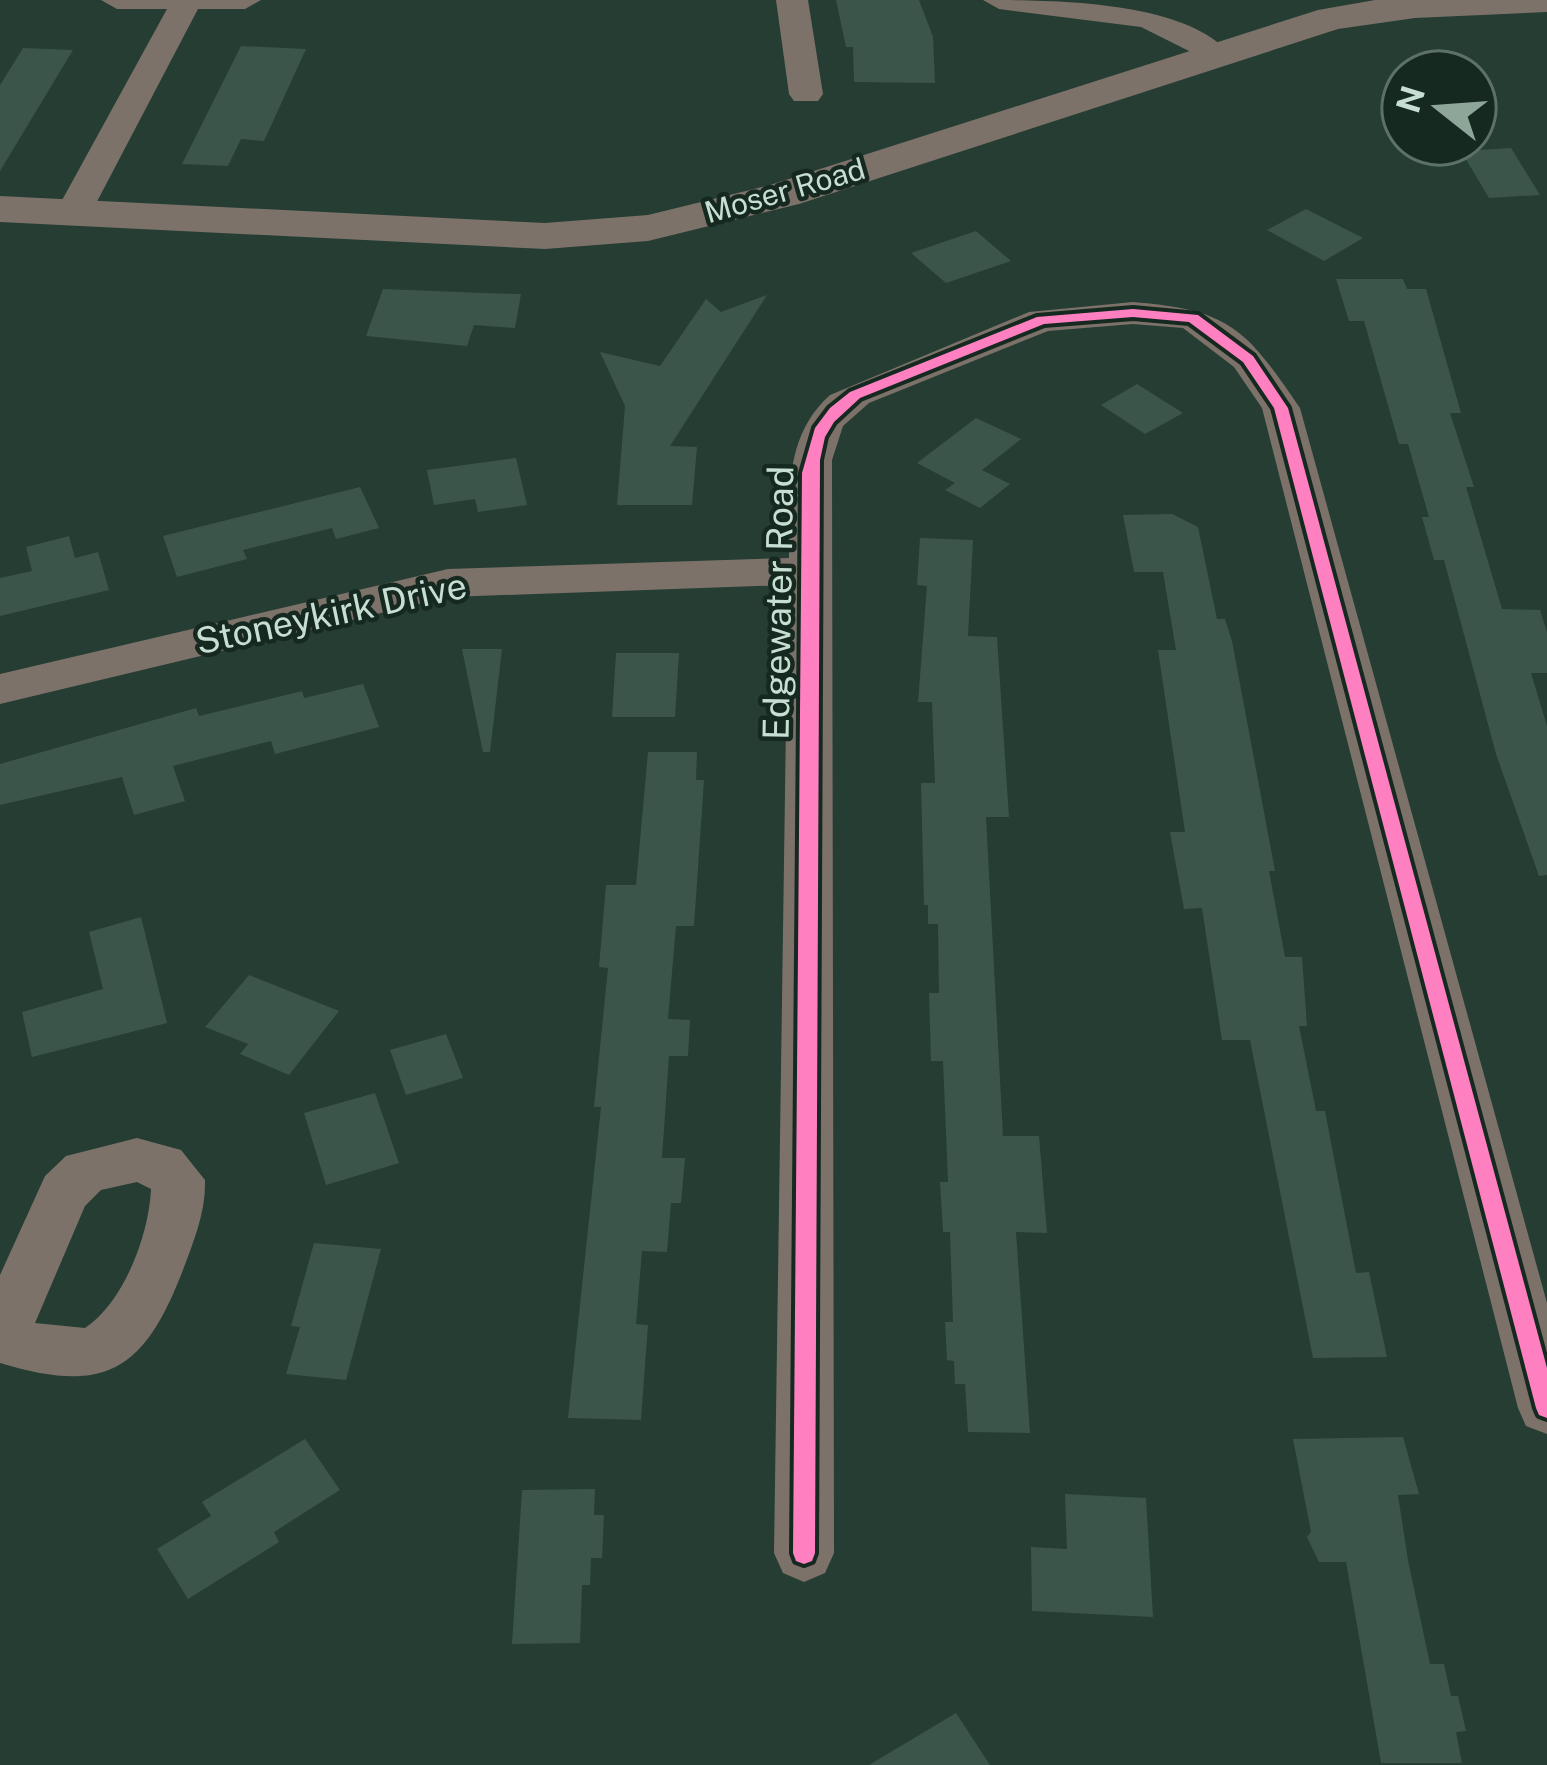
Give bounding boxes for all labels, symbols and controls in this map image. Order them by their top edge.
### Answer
north arrow [1379,48,1499,168]
text: N [1388,81,1432,117]
street label: Moser Road [700,150,869,230]
street label: Edgewater Road [755,466,801,740]
street label: Stoneykirk Drive [192,564,470,662]

